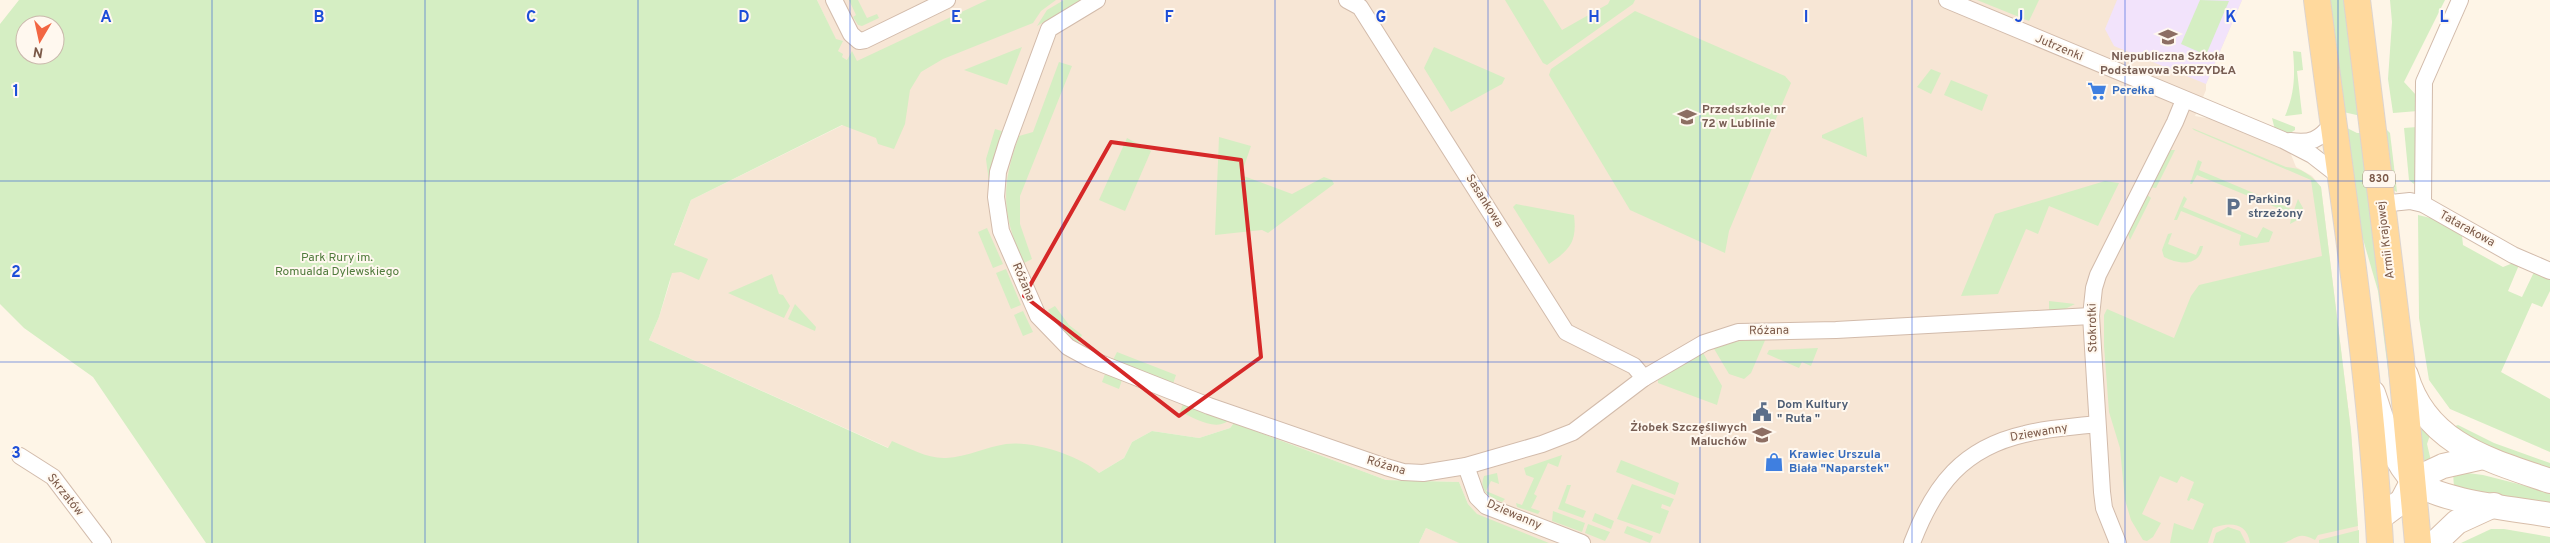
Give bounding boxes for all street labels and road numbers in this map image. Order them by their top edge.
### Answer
street label: Jutrzenki [2033,31,2085,65]
road number: 830 [2363,170,2395,188]
street label: Sasankowa [1461,171,1507,231]
street label: Armii Krajowej [2373,200,2399,280]
street label: Tatarakowa [2436,207,2498,251]
street label: Różana [1008,260,1038,304]
street label: Stokrotki [2085,303,2101,353]
street label: Różana [1749,323,1789,339]
street label: Dziewanny [2009,420,2069,446]
street label: Różana [1365,453,1407,479]
street label: Skrzatów [43,471,87,520]
street label: Dziewanny [1484,496,1544,534]

